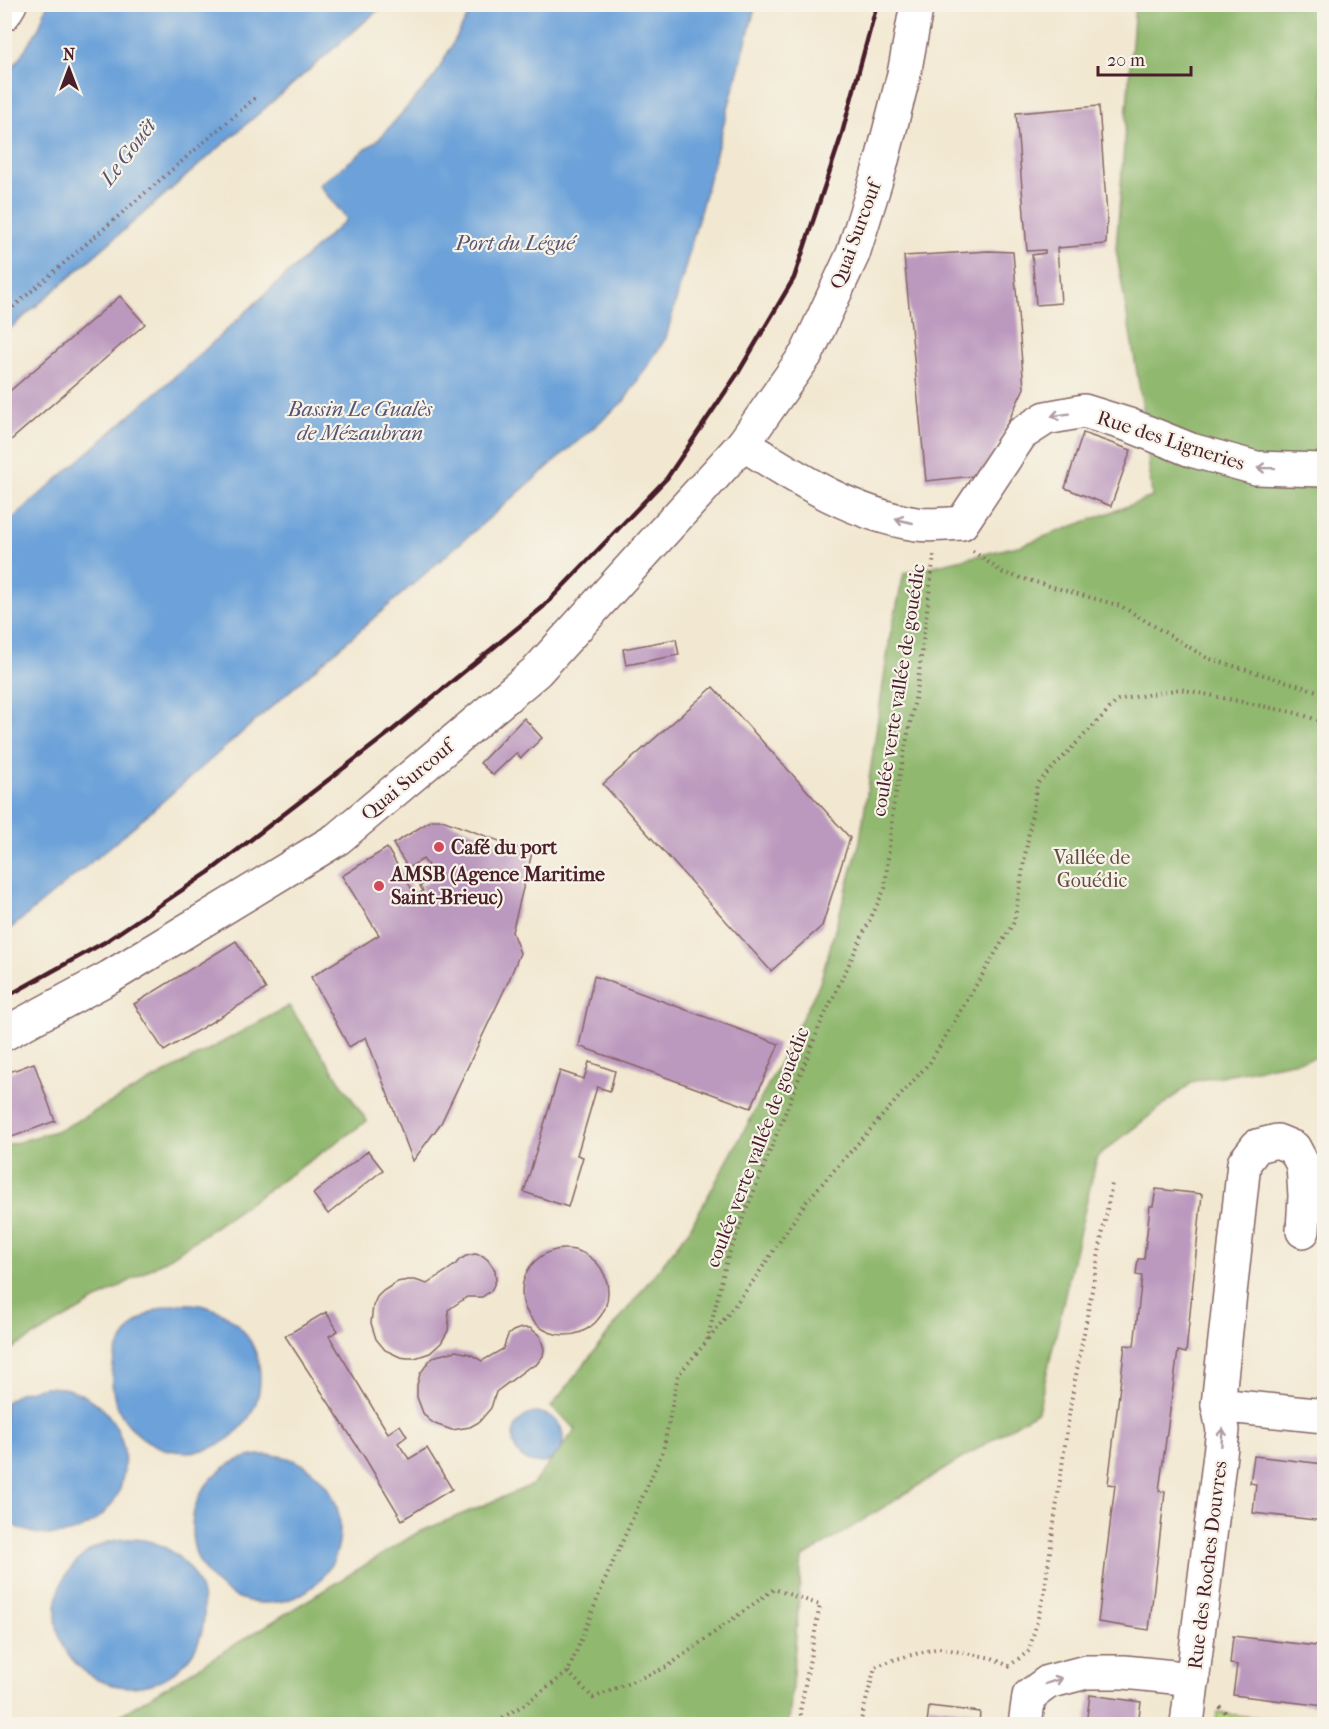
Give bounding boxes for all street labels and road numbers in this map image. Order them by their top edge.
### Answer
street label: Quai Surcouf [825,174,887,292]
street label: Rue des Ligneries [1094,406,1247,475]
street label: coulée verte vallée de gouédic [867,562,930,818]
street label: Quai Surcouf [357,732,461,825]
street label: coulée verte vallée de gouédic [701,1024,814,1270]
street label: Rue des Roches Douvres [1183,1459,1232,1671]

